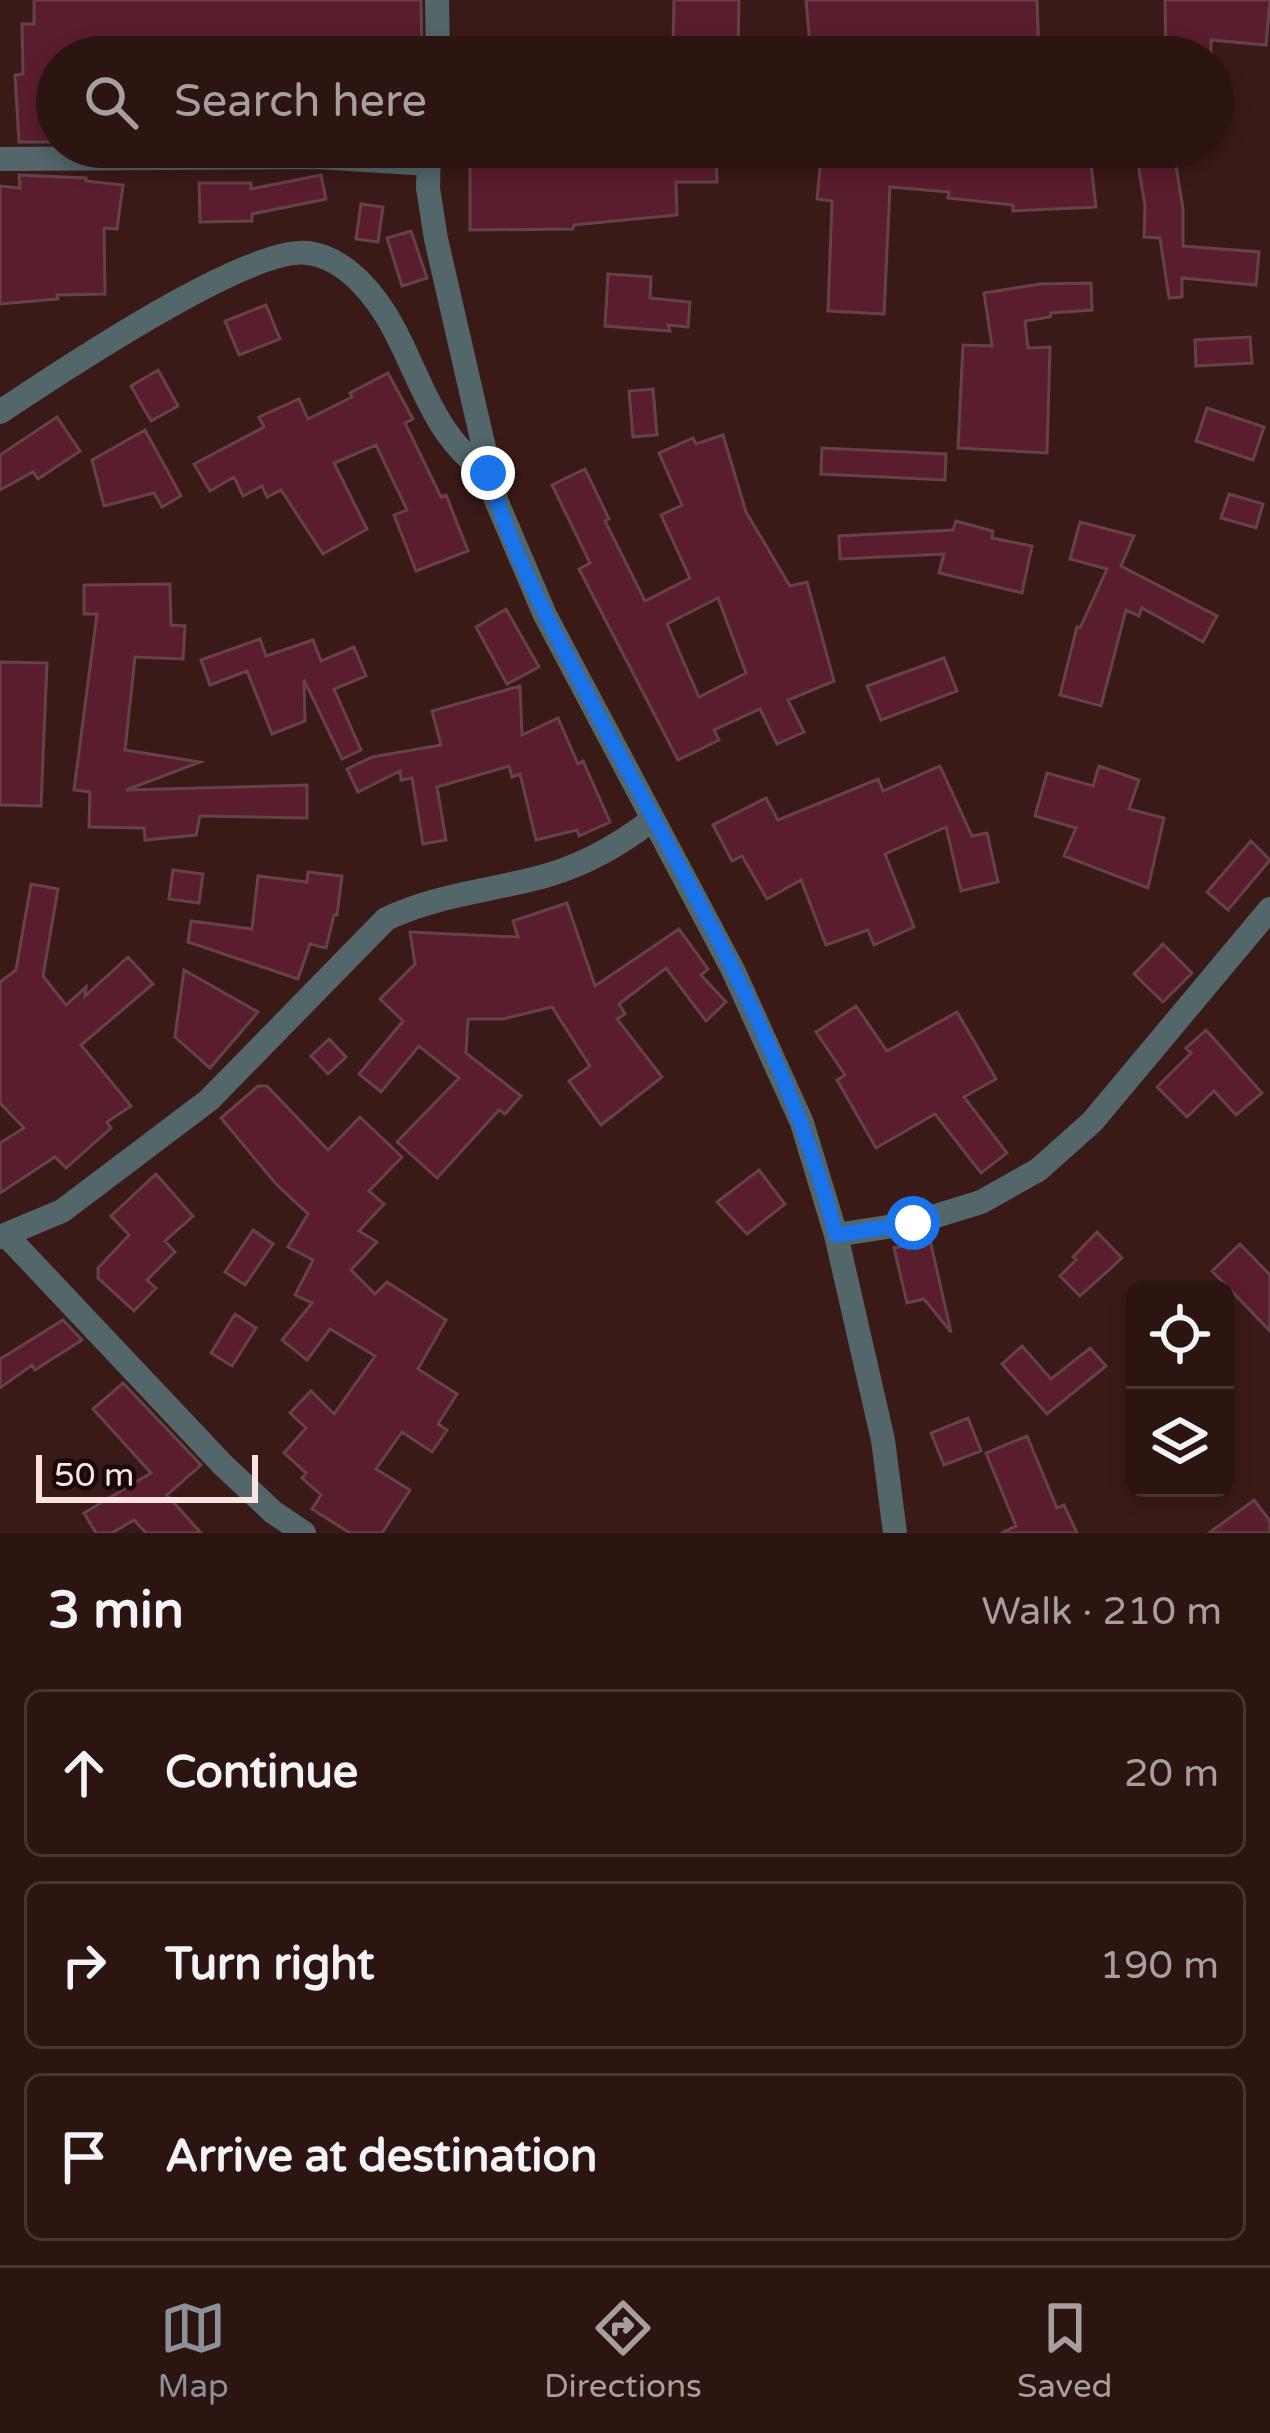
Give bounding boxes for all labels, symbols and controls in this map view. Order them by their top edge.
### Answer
search box [36,36,1234,168]
icon: search [78,69,144,135]
text: Search here [174,75,427,129]
route end [461,446,515,500]
route start [886,1196,940,1250]
map controls [1126,1281,1234,1497]
button: locate [1126,1281,1234,1389]
button: layers [1126,1389,1234,1497]
scale bar [36,1449,258,1502]
text: 50 m [54,1456,134,1495]
text: 3 min [48,1580,184,1642]
text: Walk · 210 m [981,1588,1222,1635]
icon: ahead [51,1740,117,1806]
text: Continue [165,1746,358,1800]
text: 20 m [1124,1750,1219,1797]
icon: right [51,1932,117,1998]
text: Turn right [165,1938,374,1992]
text: 190 m [1100,1942,1219,1989]
icon: arrive [51,2124,117,2190]
text: Arrive at destination [165,2130,597,2184]
tab: Map [158,2295,229,2406]
tab: Directions [544,2295,702,2406]
tab: Saved [1017,2295,1112,2406]

